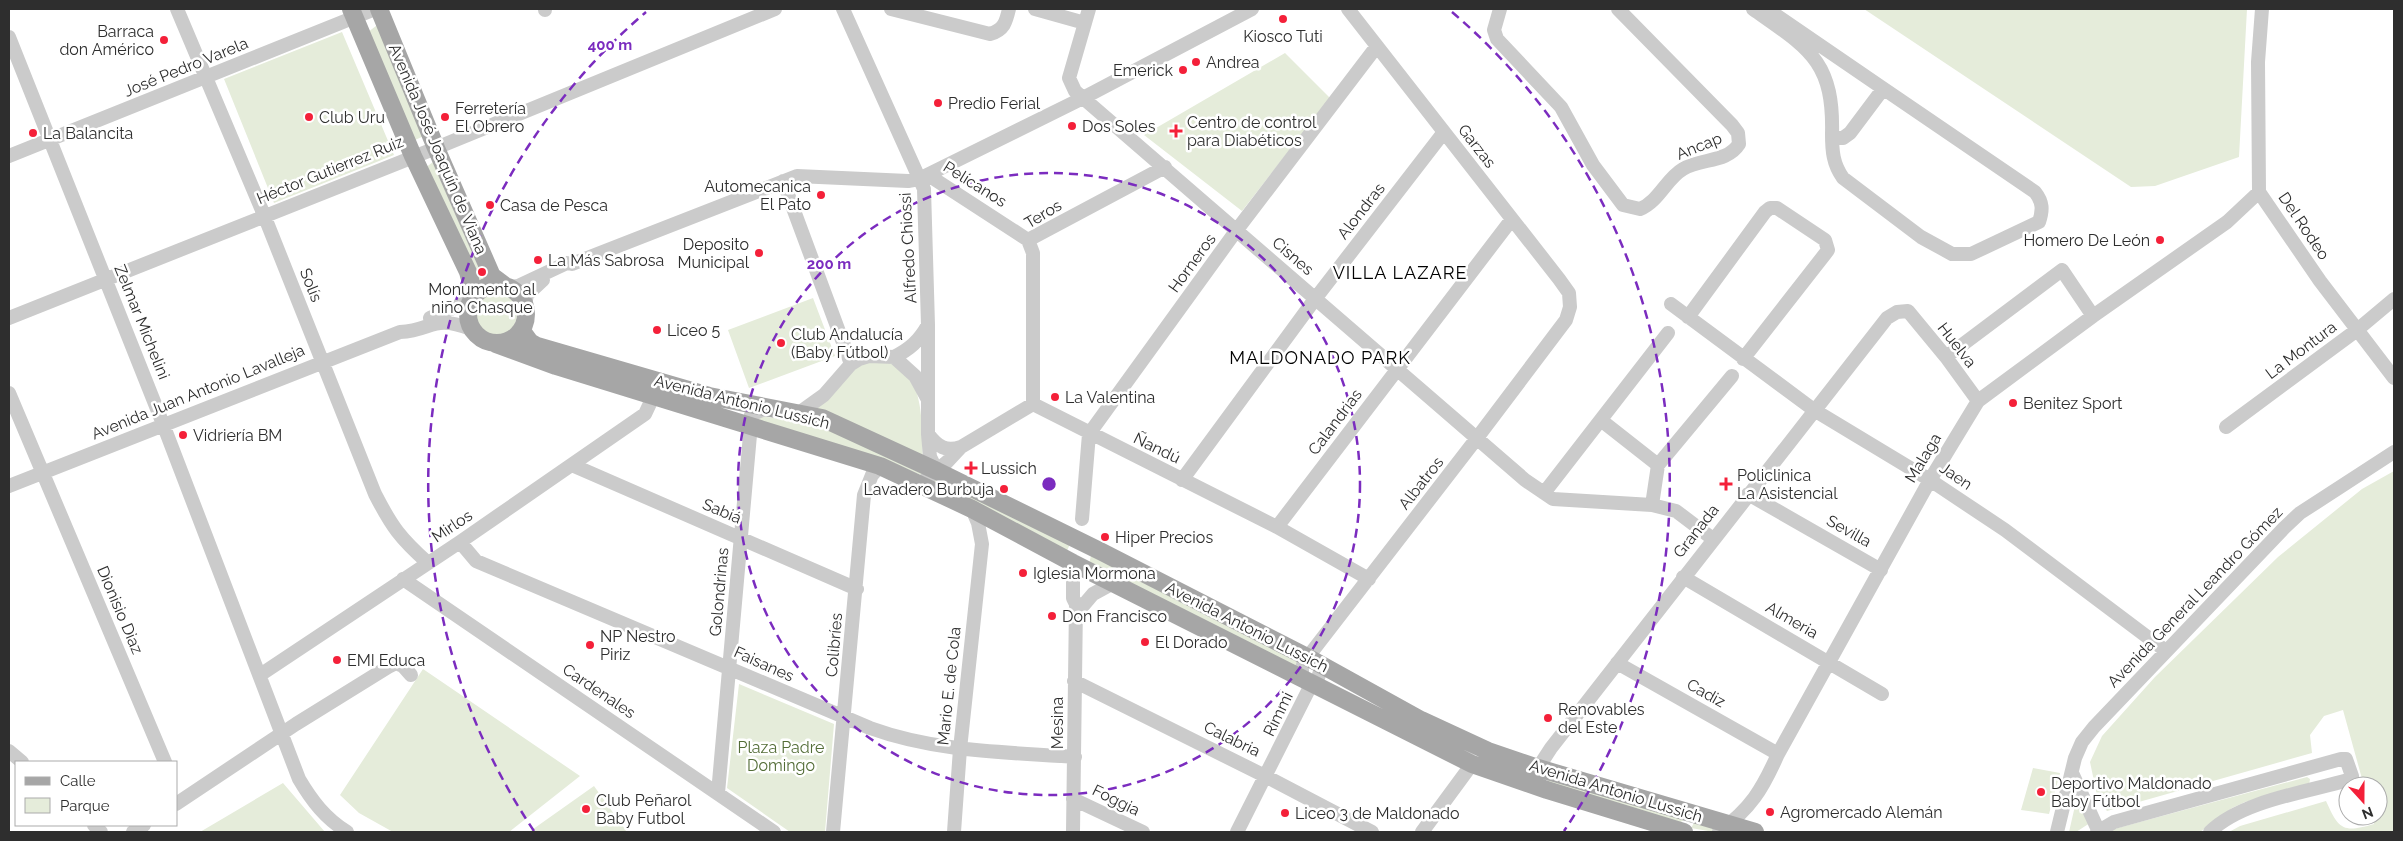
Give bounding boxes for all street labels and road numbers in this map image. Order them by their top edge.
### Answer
street label: José Pedro Varela [121,33,251,101]
street label: Avenida José Joaquín de Viana [385,41,491,257]
street label: Garzas [1454,120,1500,172]
street label: Ancap [1673,128,1725,164]
street label: Héctor Gutierrez Ruiz [254,132,406,208]
street label: Pelícanos [940,157,1010,211]
street label: Alondras [1333,179,1389,243]
street label: Del Rodeo [2274,189,2334,263]
street label: Alfredo Chiossi [896,192,920,304]
street label: Teros [1021,195,1065,232]
street label: Horneros [1164,230,1220,296]
street label: Cisnes [1268,233,1318,279]
street label: Zelmar Michelini [110,262,174,382]
street label: Solís [296,265,326,305]
street label: La Montura [2262,317,2340,383]
street label: Huelva [1934,319,1980,371]
street label: Avenida Juan Antonio Lavalleja [89,340,307,444]
street label: Avenida Antonio Lussich [652,371,832,433]
street label: Calandrias [1304,385,1366,459]
street label: Ñandú [1130,428,1184,467]
street label: Malaga [1901,430,1945,486]
street label: Albatros [1395,453,1448,513]
street label: Jaen [1936,458,1976,494]
street label: Sabiá [700,494,744,528]
street label: Granada [1669,501,1723,561]
street label: Avenida General Leandro Gómez [2104,503,2287,691]
street label: Mirlos [428,505,476,546]
street label: Sevilla [1823,511,1875,551]
street label: Golondrinas [706,547,732,637]
street label: Dionisio Diaz [93,563,147,657]
street label: Avenida Antonio Lussich [1162,578,1332,676]
street label: Almeria [1763,597,1821,643]
street label: Colibríes [822,612,846,678]
street label: Mario E. de Cola [933,626,965,746]
street label: Faisanes [731,642,797,686]
street label: Cardenales [559,660,639,723]
street label: Cadiz [1683,675,1729,711]
street label: Rimmi [1259,689,1297,739]
street label: Mesina [1048,697,1067,749]
street label: Calabria [1201,717,1263,761]
street label: Avenida Antonio Lussich [1527,756,1705,826]
street label: Foggia [1089,780,1143,820]

